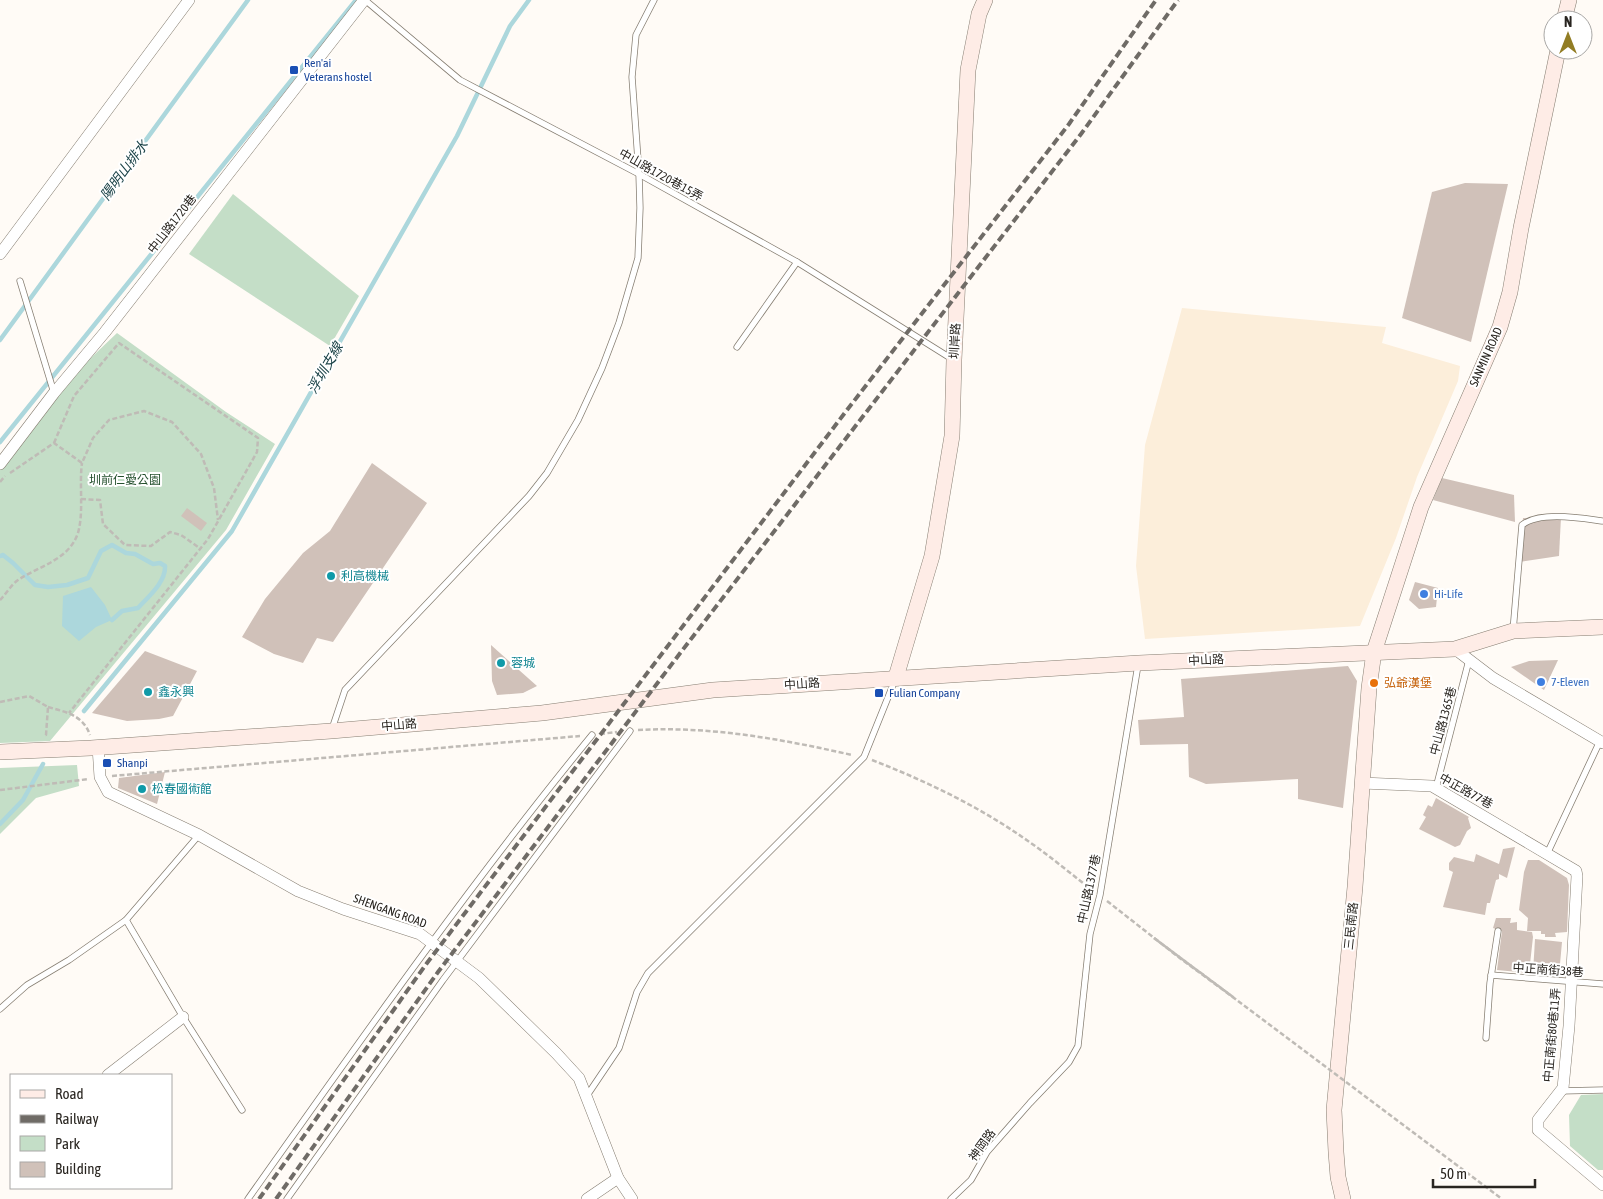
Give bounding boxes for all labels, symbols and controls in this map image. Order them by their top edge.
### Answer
north arrow [1543,10,1593,60]
text: N [1564,14,1572,30]
place label: Ren'ai Veterans hostel [304,56,373,84]
marker: Ren'ai Veterans hostel [288,64,300,76]
water label: 陽明山排水 [97,136,152,203]
street label: 中山路1720巷15弄 [617,146,705,204]
street label: 中山路1720巷 [145,192,199,256]
street label: 圳岸路 [947,323,963,359]
street label: SANMIN ROAD [1467,325,1505,389]
water label: 浮圳支線 [304,338,347,396]
park label: 圳前仁愛公園 [89,473,161,487]
place label: 利高機械 [341,569,389,583]
marker: 利高機械 [325,570,337,582]
place label: Hi-Life [1434,587,1463,601]
marker: Hi-Life [1418,588,1430,600]
street label: 中山路 [1188,652,1224,668]
place label: 蓉城 [511,656,535,670]
marker: 蓉城 [495,657,507,669]
place label: 7-Eleven [1551,675,1589,689]
street label: 中山路 [784,676,820,692]
place label: 弘爺漢堡 [1384,676,1432,690]
marker: 7-Eleven [1535,676,1547,688]
marker: 弘爺漢堡 [1368,677,1380,689]
place label: 鑫永興 [158,685,194,699]
street label: 中山路1365巷 [1427,685,1459,757]
marker: 鑫永興 [142,686,154,698]
place label: Fulian Company [889,686,960,700]
marker: Fulian Company [873,687,885,699]
street label: 中山路 [380,716,418,734]
place label: Shanpi [117,756,148,770]
marker: Shanpi [101,757,113,769]
street label: 中正路77巷 [1437,771,1495,811]
place label: 松春國術館 [152,782,212,796]
marker: 松春國術館 [136,783,148,795]
street label: 中山路1377巷 [1075,853,1103,925]
street label: SHENGANG ROAD [351,891,429,931]
street label: 三民南路 [1342,901,1360,951]
street label: 中正南街38巷 [1512,961,1584,979]
street label: 中正南街80巷11弄 [1541,987,1563,1083]
legend [10,1074,172,1189]
text: Road [55,1085,84,1102]
text: Railway [55,1110,99,1127]
street label: 神岡路 [966,1126,998,1164]
text: Park [55,1135,80,1152]
scale bar [1433,1156,1536,1188]
text: Building [55,1160,101,1177]
text: 50 m [1440,1165,1467,1182]

